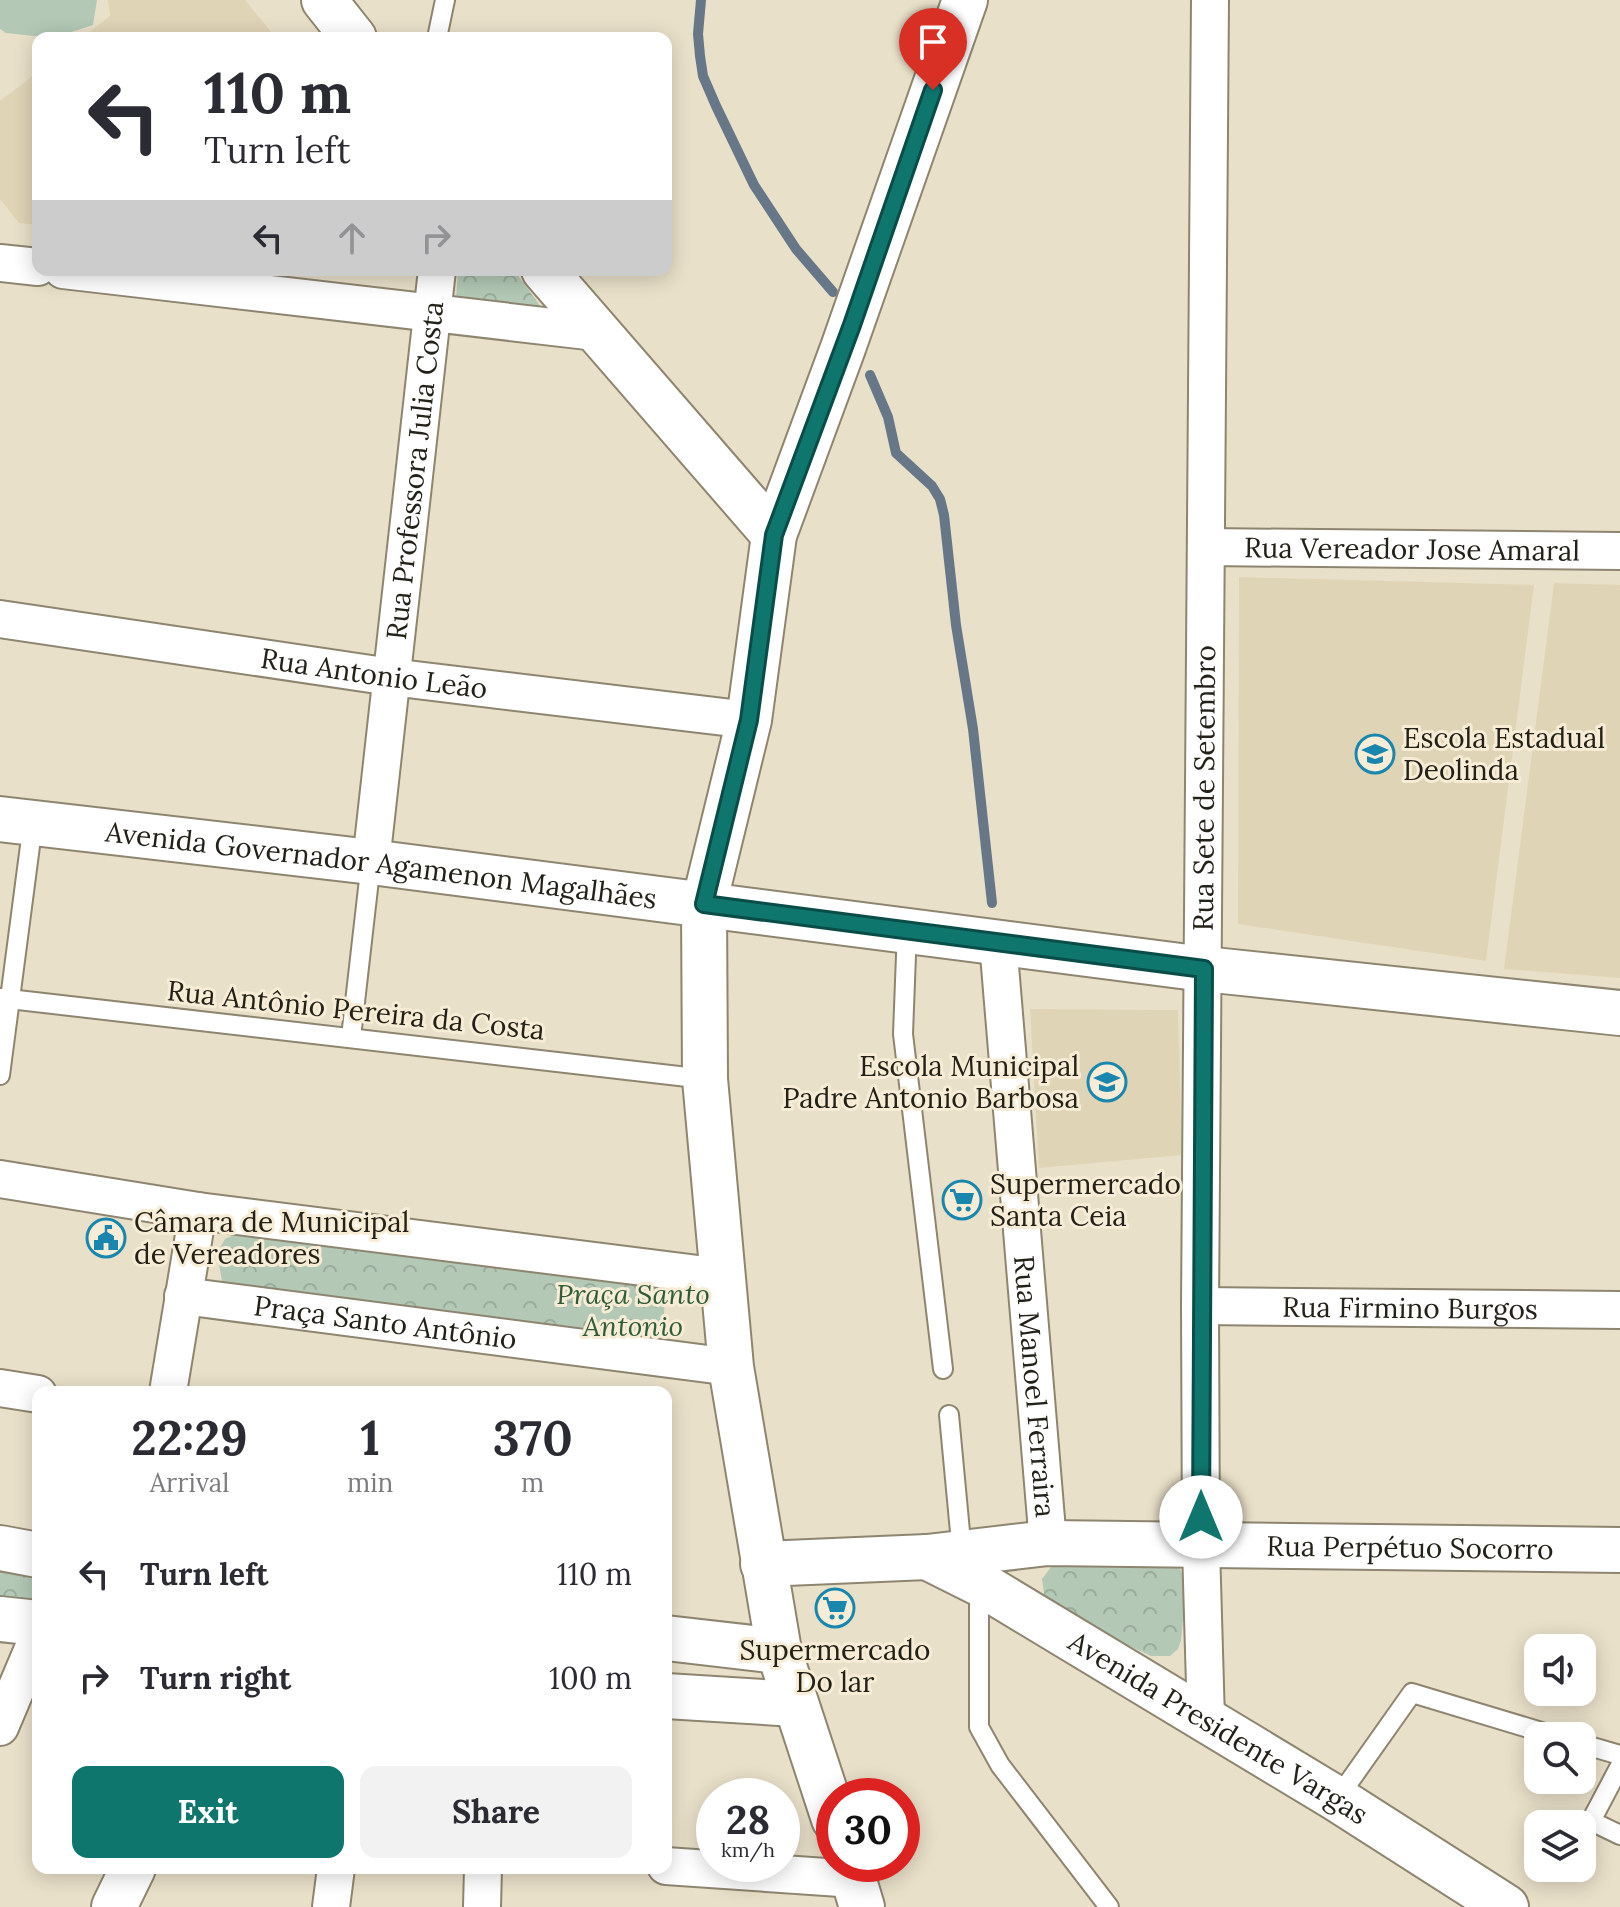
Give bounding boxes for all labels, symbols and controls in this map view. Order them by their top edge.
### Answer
pin [899,8,967,90]
icon: arrive [911,20,955,64]
text: 110 m [204,57,351,128]
icon: left [72,64,176,168]
text: Turn left [204,127,351,173]
icon: left [246,216,290,260]
icon: ahead [330,216,374,260]
icon: right [414,216,458,260]
street label: Rua Professora Julia Costa [378,299,451,642]
street label: Rua Vereador Jose Amaral [1244,529,1580,569]
street label: Rua Antonio Leão [258,640,489,706]
street label: Rua Sete de Setembro [1185,645,1223,931]
place label: Escola Estadual Deolinda [1403,720,1605,788]
school or university icon: Escola Estadual Deolinda [1354,733,1396,775]
street label: Avenida Governador Agamenon Magalhães [103,813,659,917]
street label: Rua Antônio Pereira da Costa [165,972,547,1048]
place label: Escola Municipal Padre Antonio Barbosa [783,1048,1079,1116]
school or university icon: Escola Municipal Padre Antonio Barbosa [1086,1061,1128,1103]
place label: Supermercado Santa Ceia [990,1166,1181,1234]
supermarket icon: Supermercado Santa Ceia [941,1179,983,1221]
place label: Câmara de Municipal de Vereadores [134,1204,409,1272]
public building icon: Câmara de Municipal de Vereadores [85,1217,127,1259]
street label: Rua Manoel Ferraira [1006,1254,1064,1519]
park label: Praça Santo Antonio [556,1276,710,1344]
street label: Praça Santo Antônio [252,1287,519,1357]
street label: Rua Firmino Burgos [1282,1289,1538,1327]
text: 22:29 [131,1407,248,1468]
text: 1 [360,1407,380,1468]
text: 370 [493,1407,573,1468]
text: Arrival [150,1466,229,1499]
text: min [347,1466,393,1499]
text: m [521,1466,544,1499]
position arrow [1159,1475,1243,1559]
street label: Rua Perpétuo Socorro [1266,1528,1554,1567]
icon: left [72,1552,116,1596]
text: Turn left [140,1555,268,1593]
text: 110 m [557,1555,632,1593]
supermarket icon: Supermercado Do lar [814,1587,856,1629]
street label: Avenida Presidente Vargas [1061,1623,1375,1832]
place label: Supermercado Do lar [740,1632,931,1700]
map controls [1524,1634,1596,1882]
button: sound [1524,1634,1596,1706]
icon: right [72,1656,116,1700]
text: Turn right [140,1659,291,1697]
text: 100 m [549,1659,632,1697]
button: search [1524,1722,1596,1794]
button: Exit [72,1766,344,1858]
button: Share [360,1766,632,1858]
speed limit sign: 30 [816,1778,920,1882]
text: 28 [726,1794,770,1845]
button: layers [1524,1810,1596,1882]
text: km/h [721,1837,775,1862]

